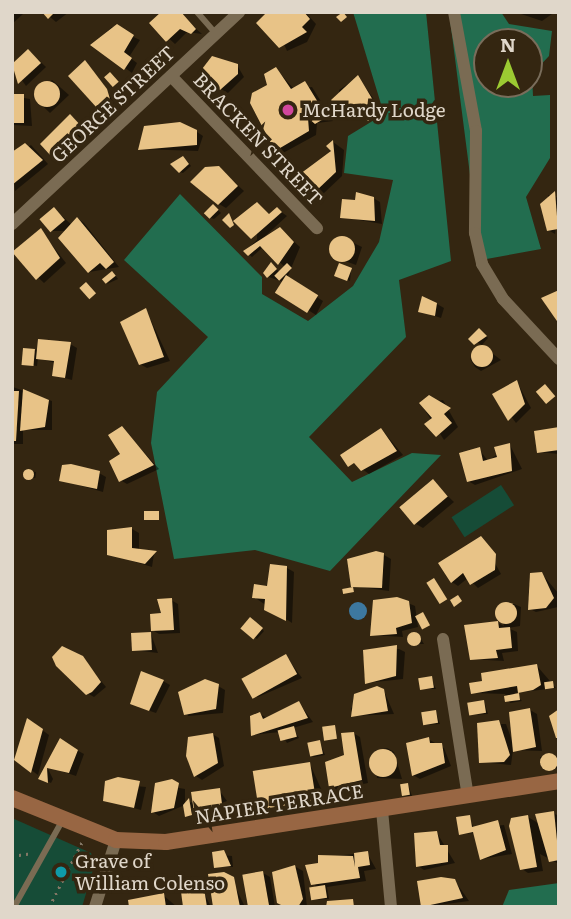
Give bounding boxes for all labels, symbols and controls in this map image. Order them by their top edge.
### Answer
north arrow [473,28,543,98]
text: N [500,30,516,58]
street label: GEORGE STREET [47,41,179,167]
street label: BRACKEN STREET [189,68,327,210]
place label: McHardy Lodge [302,99,446,121]
marker: McHardy Lodge [280,102,296,118]
street label: NAPIER TERRACE [193,779,365,829]
place label: Grave of William Colenso [75,850,225,894]
marker: Grave of William Colenso [53,864,69,880]

